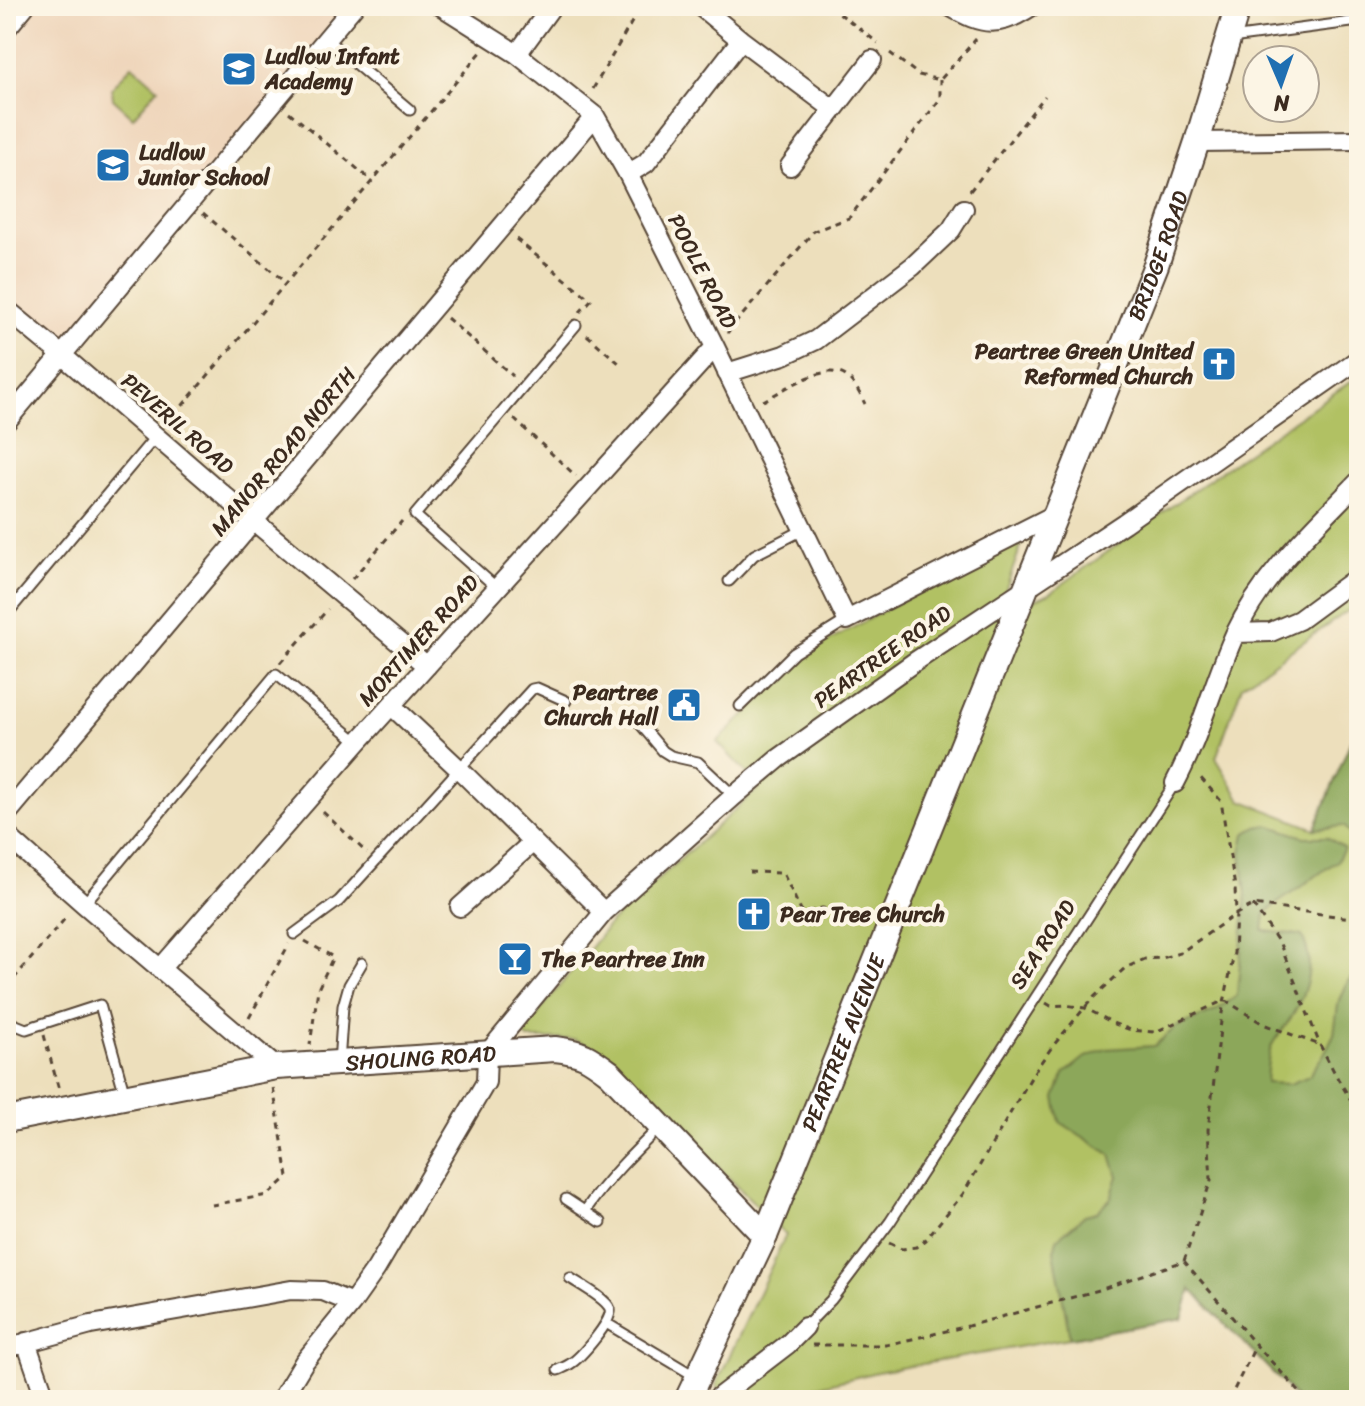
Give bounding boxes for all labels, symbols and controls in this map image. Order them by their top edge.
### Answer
place label: Ludlow Infant Academy [264,37,400,101]
north arrow [1241,44,1321,124]
school or university icon: Ludlow Infant Academy [220,50,258,88]
text: N [1273,84,1291,123]
place label: Ludlow Junior School [137,133,271,197]
school or university icon: Ludlow Junior School [94,146,132,184]
street label: BRIDGE ROAD [1117,185,1200,327]
street label: POOLE ROAD [657,207,749,336]
place label: Peartree Green United Reformed Church [975,332,1195,396]
church icon: Peartree Green United Reformed Church [1200,345,1238,383]
street label: MANOR ROAD NORTH [200,357,367,545]
street label: PEVERIL ROAD [112,363,244,484]
street label: MORTIMER ROAD [348,564,489,716]
street label: PEARTREE ROAD [805,594,960,719]
place label: Peartree Church Hall [544,673,659,737]
public building icon: Peartree Church Hall [665,686,703,724]
street label: SEA ROAD [998,891,1086,997]
church icon: Pear Tree Church [735,895,773,933]
place label: Pear Tree Church [780,895,945,934]
bar icon: The Peartree Inn [496,940,534,978]
place label: The Peartree Inn [541,940,705,979]
street label: PEARTREE AVENUE [790,947,897,1138]
street label: SHOLING ROAD [344,1034,498,1082]

